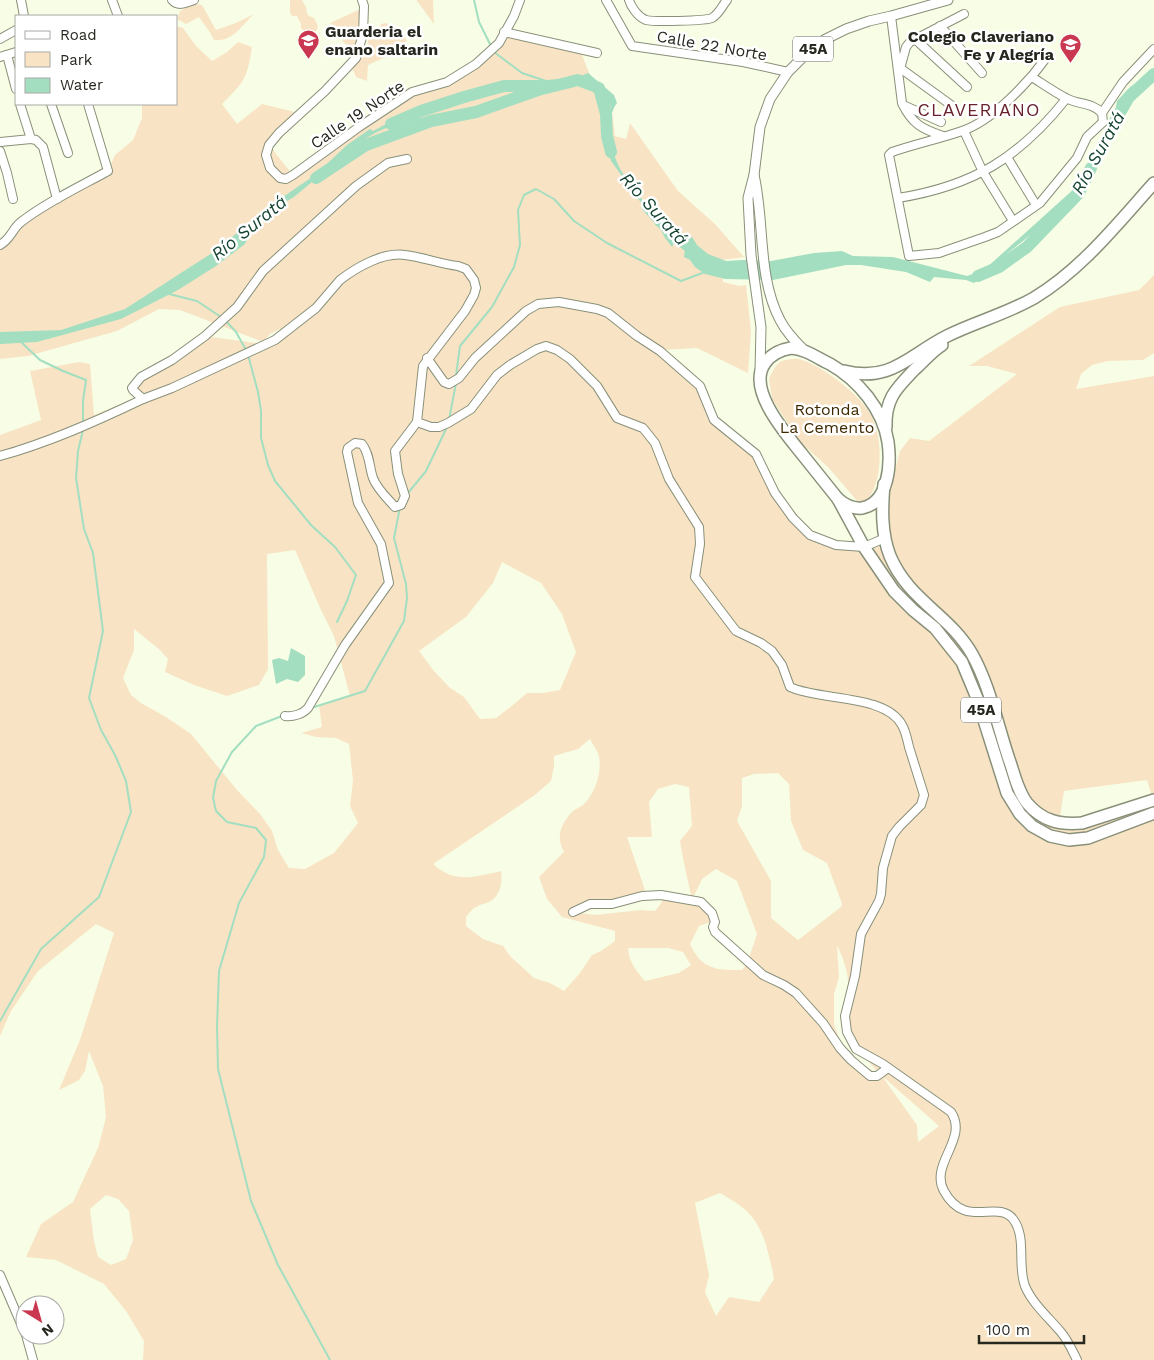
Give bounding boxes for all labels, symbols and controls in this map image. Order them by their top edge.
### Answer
legend [15,15,178,105]
place label: Guarderia el enano saltarin [325,22,438,59]
text: Road [60,26,97,44]
street label: Calle 22 Norte [655,26,769,65]
place label: Colegio Claveriano Fe y Alegría [908,27,1055,64]
school or university icon: Guarderia el enano saltarin [297,28,321,59]
school or university icon: Colegio Claveriano Fe y Alegría [1058,33,1082,64]
road number: 45A [793,36,833,62]
text: Park [60,51,93,69]
text: Water [60,76,103,94]
street label: Calle 19 Norte [307,76,408,153]
district label: CLAVERIANO [918,99,1040,120]
water label: Río Suratá [1066,108,1129,198]
water label: Río Suratá [616,168,693,250]
water label: Río Suratá [207,191,291,264]
park label: Rotonda La Cemento [780,400,874,437]
road number: 45A [961,698,1001,722]
north arrow [15,1295,65,1345]
scale bar [979,1312,1084,1344]
text: N [39,1321,57,1340]
text: 100 m [986,1321,1030,1339]

